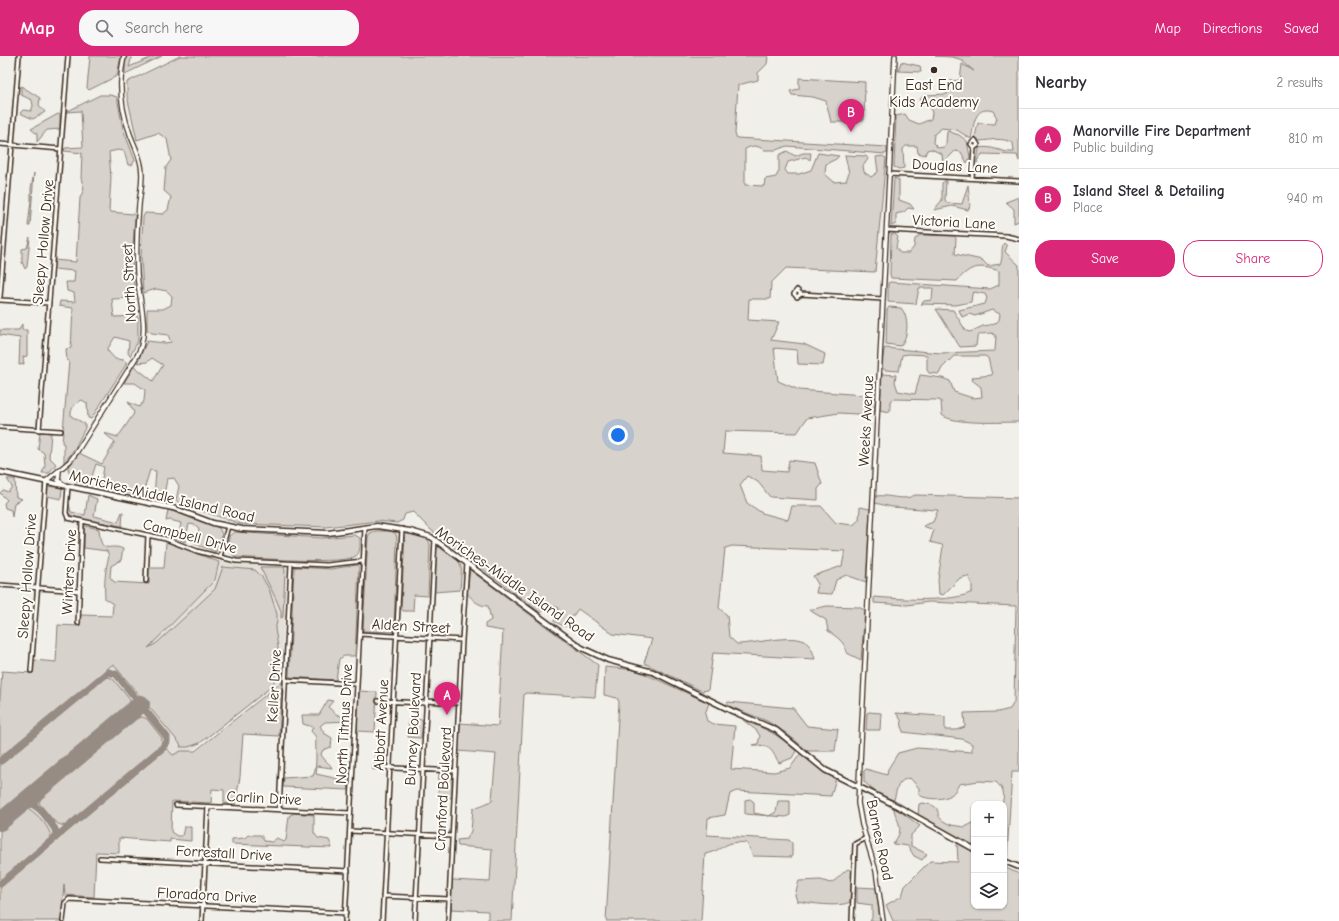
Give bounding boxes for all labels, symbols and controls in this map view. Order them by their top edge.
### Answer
search box [79,10,359,46]
text: Map [20,17,55,39]
icon: search [93,17,115,39]
text: Search here [125,19,203,37]
text: Map [1154,20,1181,37]
text: Directions [1203,20,1262,37]
text: Saved [1284,20,1319,37]
marker: East End Kids Academy [929,65,939,75]
text: Nearby [1035,73,1086,92]
text: 2 results [1276,75,1323,90]
place label: East End Kids Academy [889,76,979,111]
pin: B [838,99,864,132]
text: Manorville Fire Department [1073,122,1251,140]
text: A [1044,131,1052,146]
text: 810 m [1288,131,1323,146]
text: Public building [1073,140,1154,155]
street label: Douglas Lane [912,155,999,177]
street label: Sleepy Hollow Drive [29,178,57,305]
text: Island Steel & Detailing [1073,182,1225,200]
text: B [1044,191,1052,206]
text: 940 m [1287,191,1323,206]
text: Place [1073,200,1103,215]
street label: Victoria Lane [912,211,997,233]
button: Save [1035,240,1175,277]
button: Share [1183,240,1323,277]
street label: North Street [118,243,140,323]
street label: Weeks Avenue [855,375,877,467]
your location [608,425,628,445]
street label: Moriches-Middle Island Road [68,466,256,526]
street label: Sleepy Hollow Drive [14,512,40,639]
street label: Campbell Drive [141,515,240,557]
street label: Moriches-Middle Island Road [432,522,598,646]
street label: Winters Drive [58,528,80,615]
street label: Alden Street [371,615,451,637]
street label: Keller Drive [263,648,285,723]
street label: North Titmus Drive [332,663,356,785]
street label: Burney Boulevard [401,672,425,786]
street label: Abbott Avenue [370,678,392,771]
pin: A [434,682,460,715]
street label: Cranford Boulevard [431,727,455,851]
street label: Carlin Drive [226,787,302,809]
street label: Barnes Road [863,798,897,882]
map controls [971,801,1007,909]
button: + [971,801,1007,837]
button: − [971,837,1007,873]
street label: Forrestall Drive [175,841,273,865]
button: layers [971,873,1007,909]
street label: Floradora Drive [157,883,258,907]

